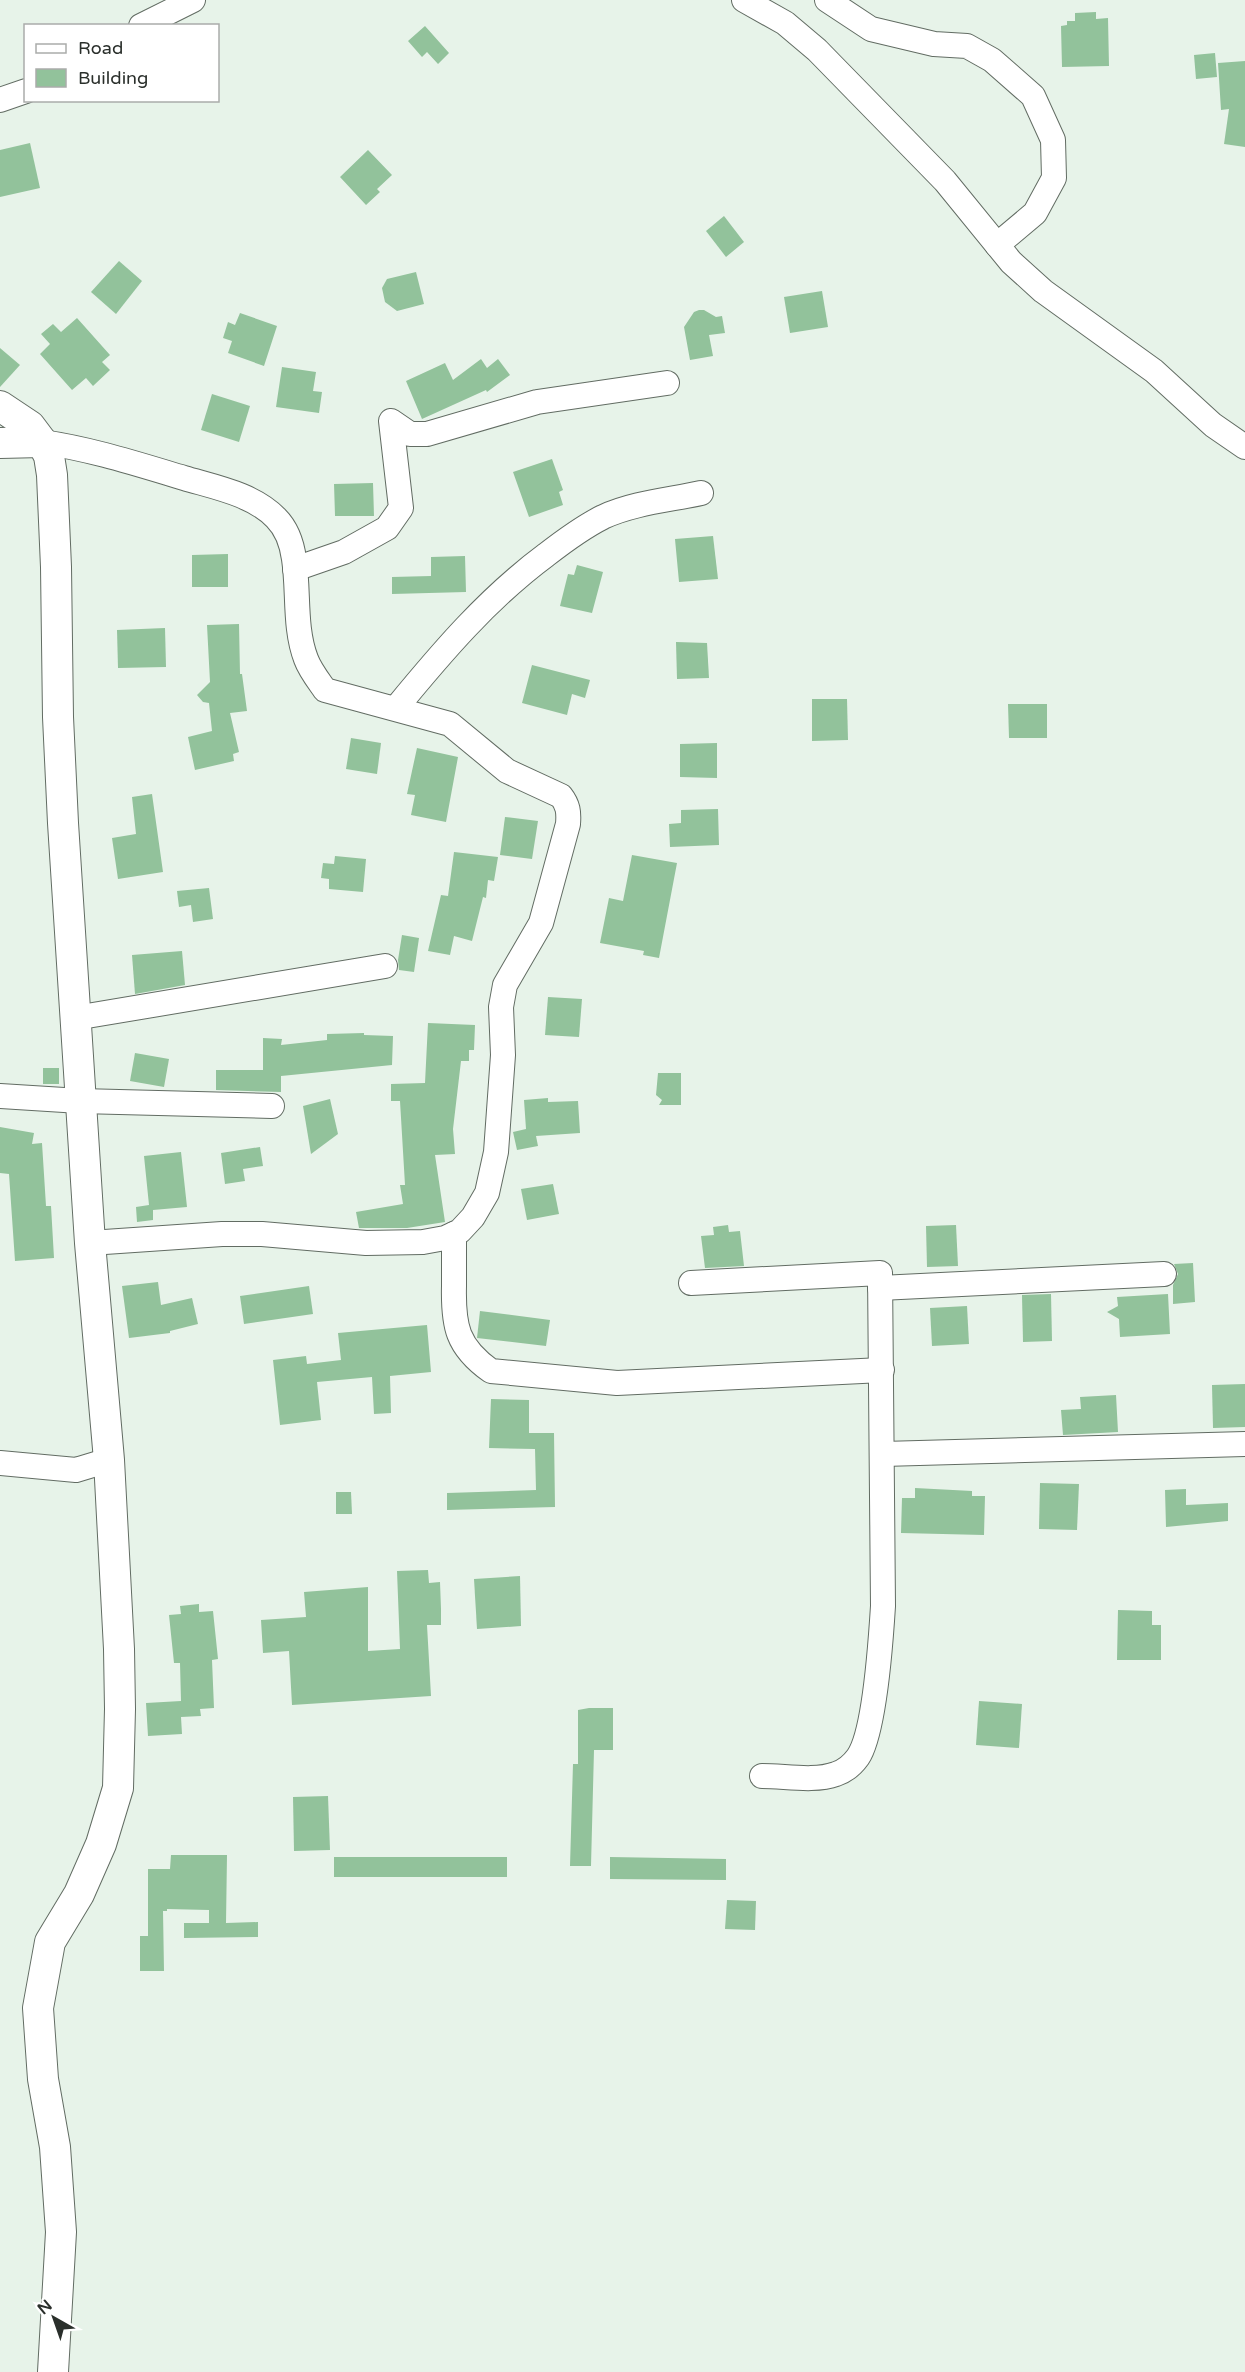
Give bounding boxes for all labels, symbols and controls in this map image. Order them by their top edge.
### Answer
legend [24,24,219,102]
text: Road [78,37,123,59]
text: Building [78,67,148,89]
north arrow [24,2288,84,2348]
text: N [34,2295,56,2319]

